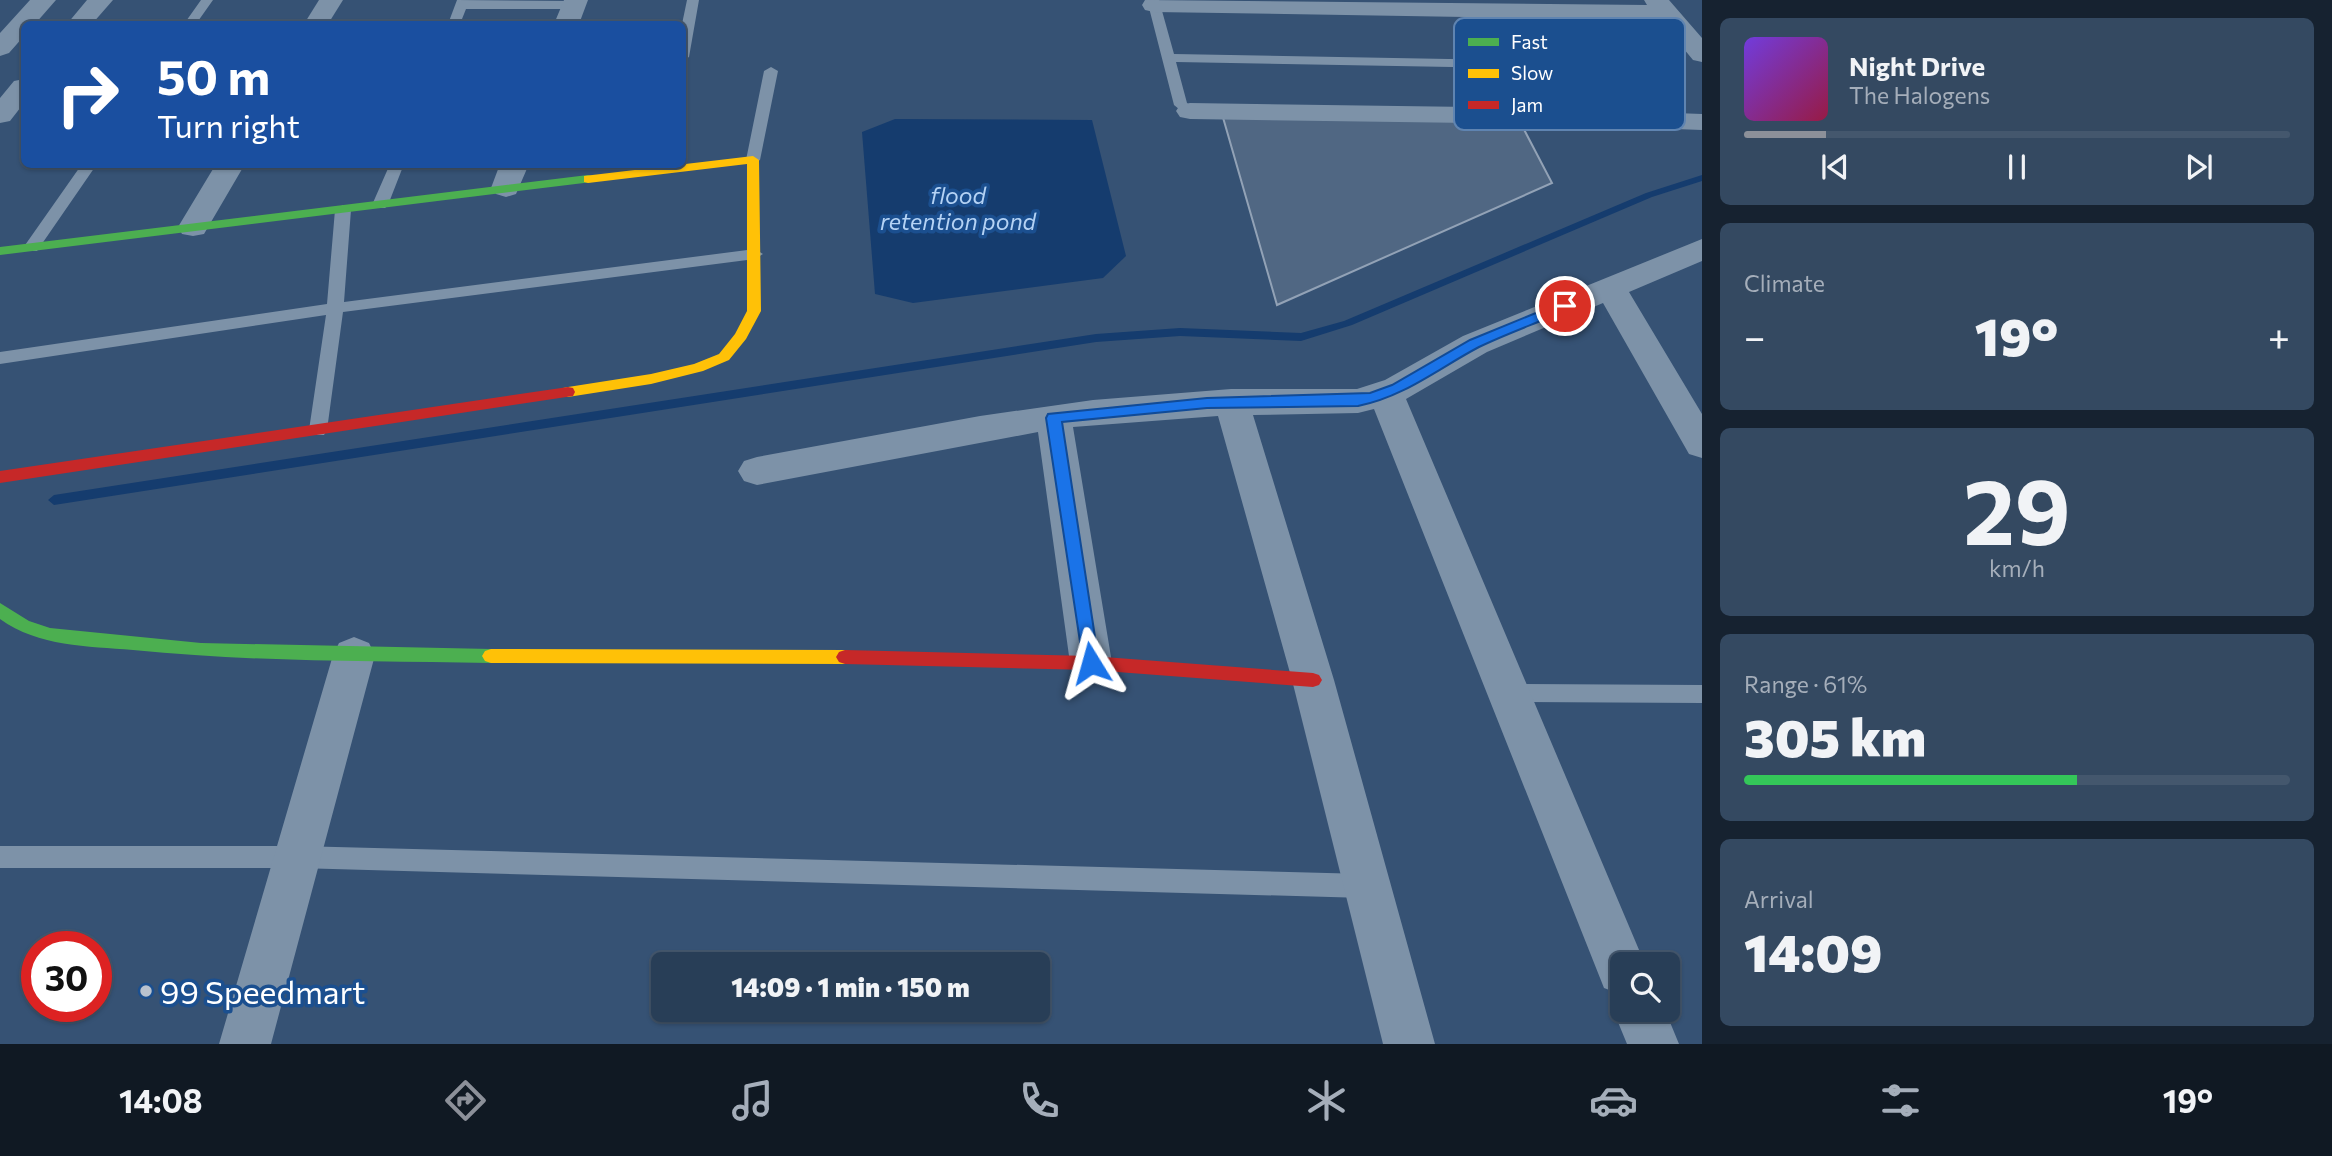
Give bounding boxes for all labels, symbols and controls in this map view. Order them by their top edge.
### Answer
legend [1454,18,1685,130]
text: Fast [1511,30,1548,53]
text: 50 m [157,45,270,105]
icon: right [42,49,133,140]
text: Night Drive [1849,50,1985,81]
text: Slow [1511,61,1553,84]
text: The Halogens [1849,81,1990,109]
text: Jam [1511,93,1543,116]
text: Turn right [157,105,300,145]
icon: previous [1816,148,1854,186]
icon: pause [1998,148,2036,186]
icon: next [2180,148,2218,186]
water label: flood retention pond [880,181,1038,235]
text: Climate [1744,269,1825,297]
pin [1535,276,1595,336]
icon: arrive [1546,287,1584,325]
text: 19° [1975,303,2058,367]
text: − [1744,312,1766,359]
text: + [2268,312,2290,359]
text: 29 [1963,452,2071,564]
text: km/h [1989,554,2045,582]
position arrow [1054,626,1128,700]
text: Range · 61% [1744,670,1867,698]
text: 305 km [1744,704,1926,768]
text: Arrival [1744,885,1814,913]
text: 14:09 [1744,919,1882,983]
speed limit sign: 30 [21,931,112,1022]
map controls [1610,952,1680,1022]
button: search [1610,952,1680,1022]
place label: 99 Speedmart [160,971,365,1011]
text: 14:09 · 1 min · 150 m [731,971,970,1002]
marker: 99 Speedmart [138,983,154,999]
icon: directions [441,1076,490,1125]
icon: music [728,1076,777,1125]
icon: phone [1015,1076,1064,1125]
icon: climate [1302,1076,1351,1125]
icon: car [1589,1076,1638,1125]
icon: filters [1876,1076,1925,1125]
text: 14:08 [119,1080,203,1120]
text: 19° [2163,1080,2213,1120]

